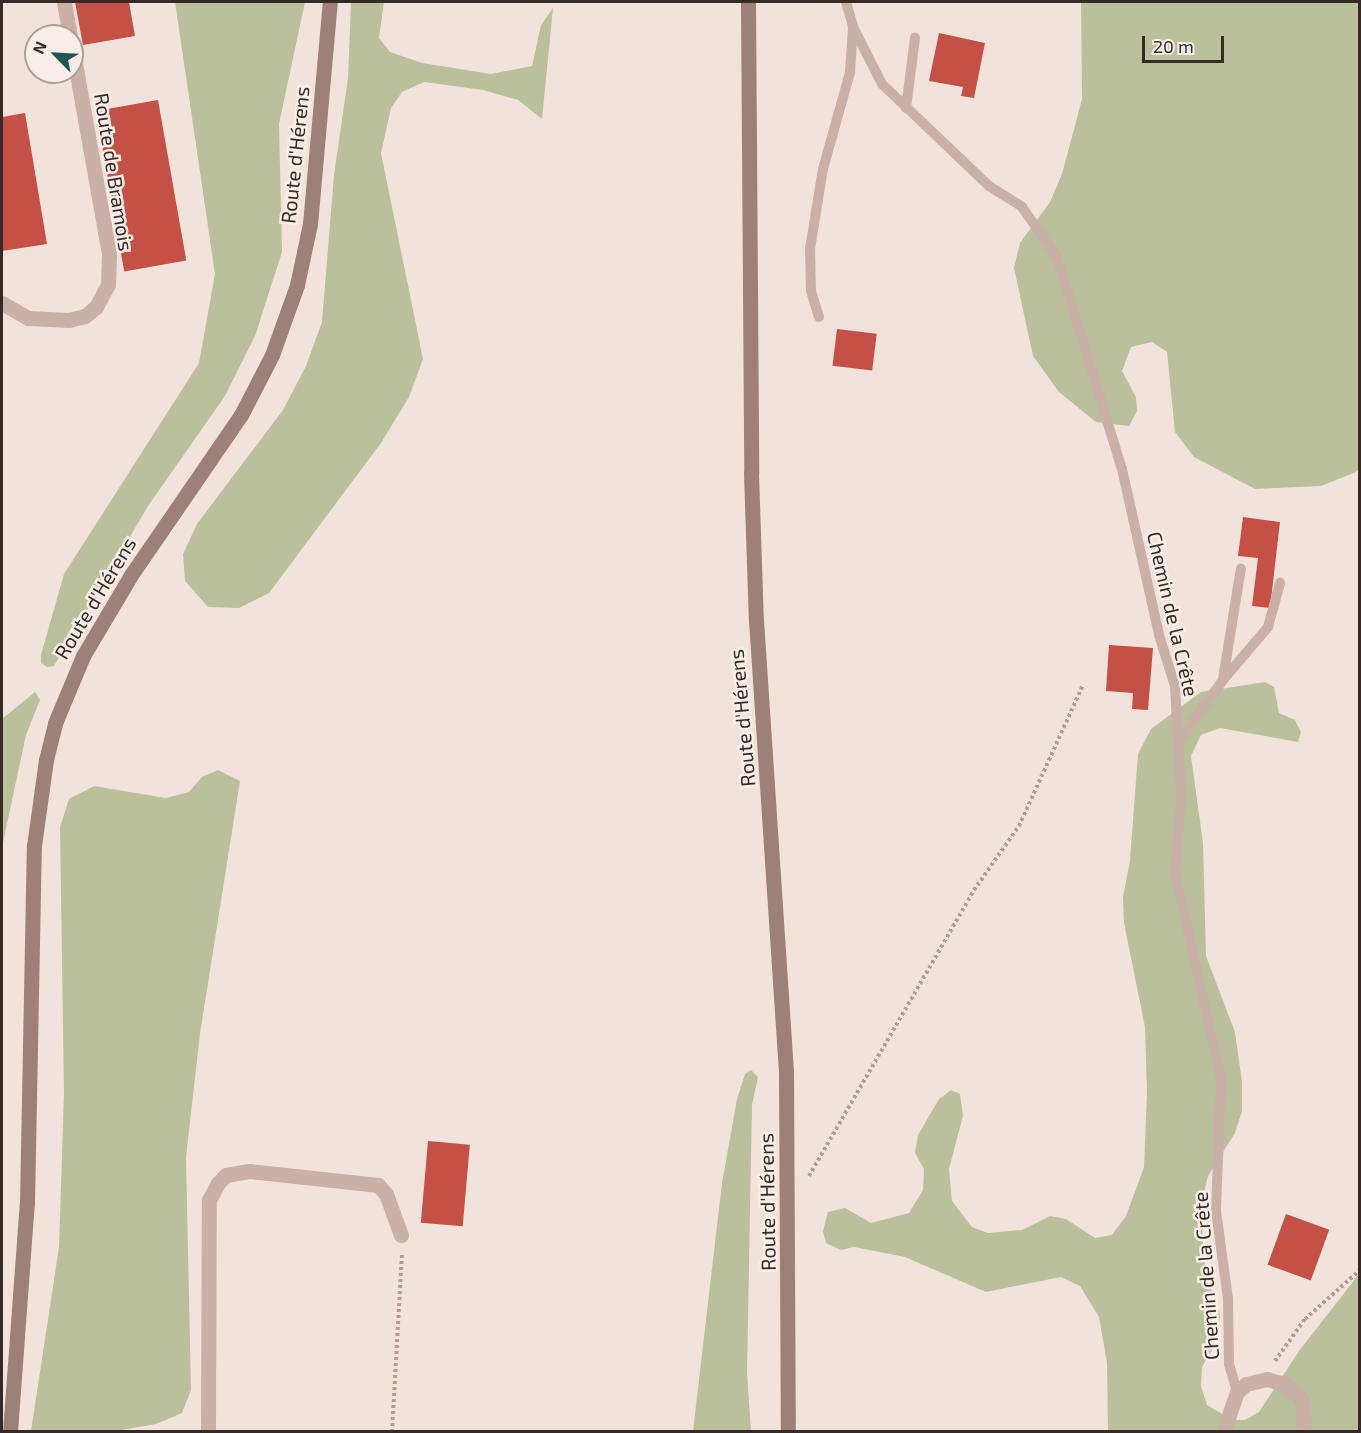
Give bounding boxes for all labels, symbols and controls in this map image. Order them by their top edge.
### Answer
north arrow [24,24,84,84]
scale bar [1145,24,1228,62]
text: 20 m [1153,35,1194,57]
text: N [28,38,50,56]
street label: Route d'Hérens [276,85,314,225]
street label: Route de Bramois [90,91,138,253]
street label: Chemin de la Crête [1142,529,1204,699]
street label: Route d'Hérens [49,533,141,663]
street label: Route d'Hérens [724,648,760,788]
street label: Route d'Hérens [754,1133,780,1271]
street label: Chemin de la Crête [1188,1191,1224,1361]

